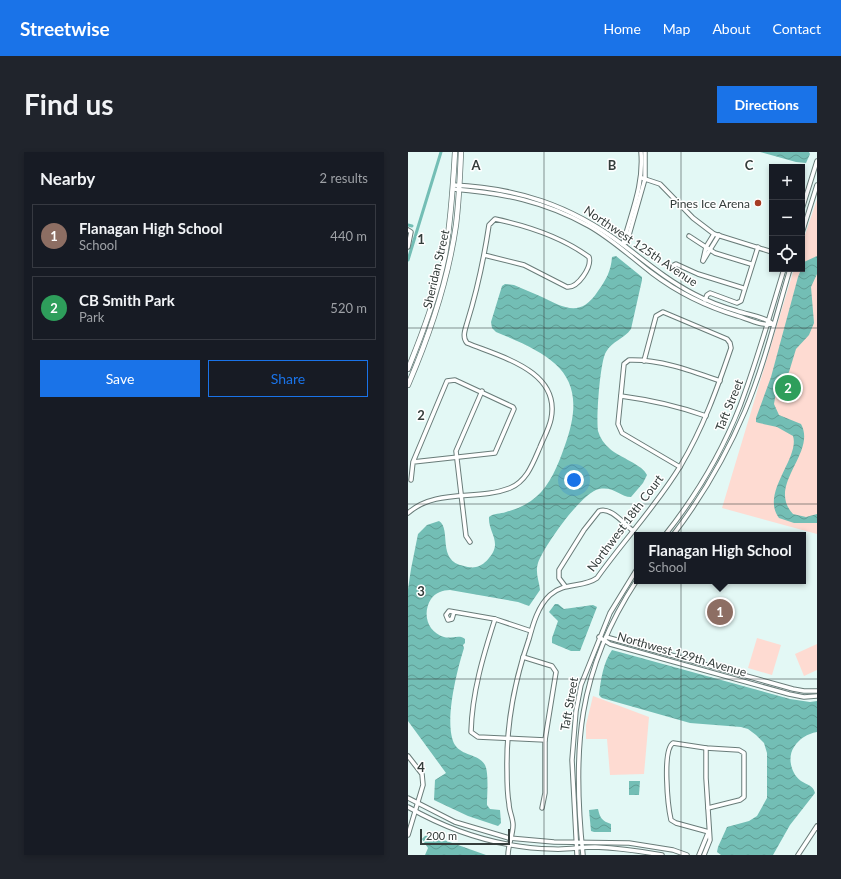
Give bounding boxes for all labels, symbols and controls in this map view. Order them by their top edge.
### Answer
text: Streetwise [20,17,110,40]
text: Home [603,20,641,37]
text: Map [663,20,690,37]
text: About [712,20,750,37]
text: Contact [772,20,821,37]
button: Directions [717,86,817,123]
text: Find us [24,87,114,121]
text: A [470,157,481,173]
text: B [608,157,617,173]
text: C [745,157,754,173]
map controls [769,164,805,272]
button: + [769,164,805,200]
text: Nearby [40,168,95,189]
text: 2 results [320,170,368,186]
place label: Pines Ice Arena [670,196,750,211]
marker: Pines Ice Arena [753,198,763,208]
button: − [769,200,805,236]
street label: Northwest 125th Avenue [581,202,701,290]
text: Flanagan High School [79,219,223,237]
street label: Sheridan Street [420,227,453,310]
text: 1 [50,228,58,244]
text: 440 m [330,228,367,244]
text: 1 [417,231,425,247]
button: locate [769,236,805,272]
text: School [79,237,117,253]
text: CB Smith Park [79,291,175,309]
text: 2 [50,300,58,316]
text: 520 m [330,300,367,316]
text: Park [79,309,104,325]
button: Save [40,360,200,397]
button: Share [208,360,368,397]
pin: 2 [775,373,801,403]
street label: Taft Street [712,376,746,433]
text: 2 [417,407,425,423]
your location [564,470,584,490]
street label: Northwest 18th Court [584,471,667,574]
popup [634,532,806,584]
text: Flanagan High School [648,541,792,559]
text: School [648,559,687,575]
text: 3 [417,583,425,599]
pin: 1 [707,597,733,627]
street label: Northwest 129th Avenue [616,628,748,680]
street label: Taft Street [557,675,581,732]
text: 4 [417,759,425,775]
scale bar [420,827,510,846]
text: 200 m [426,829,457,842]

